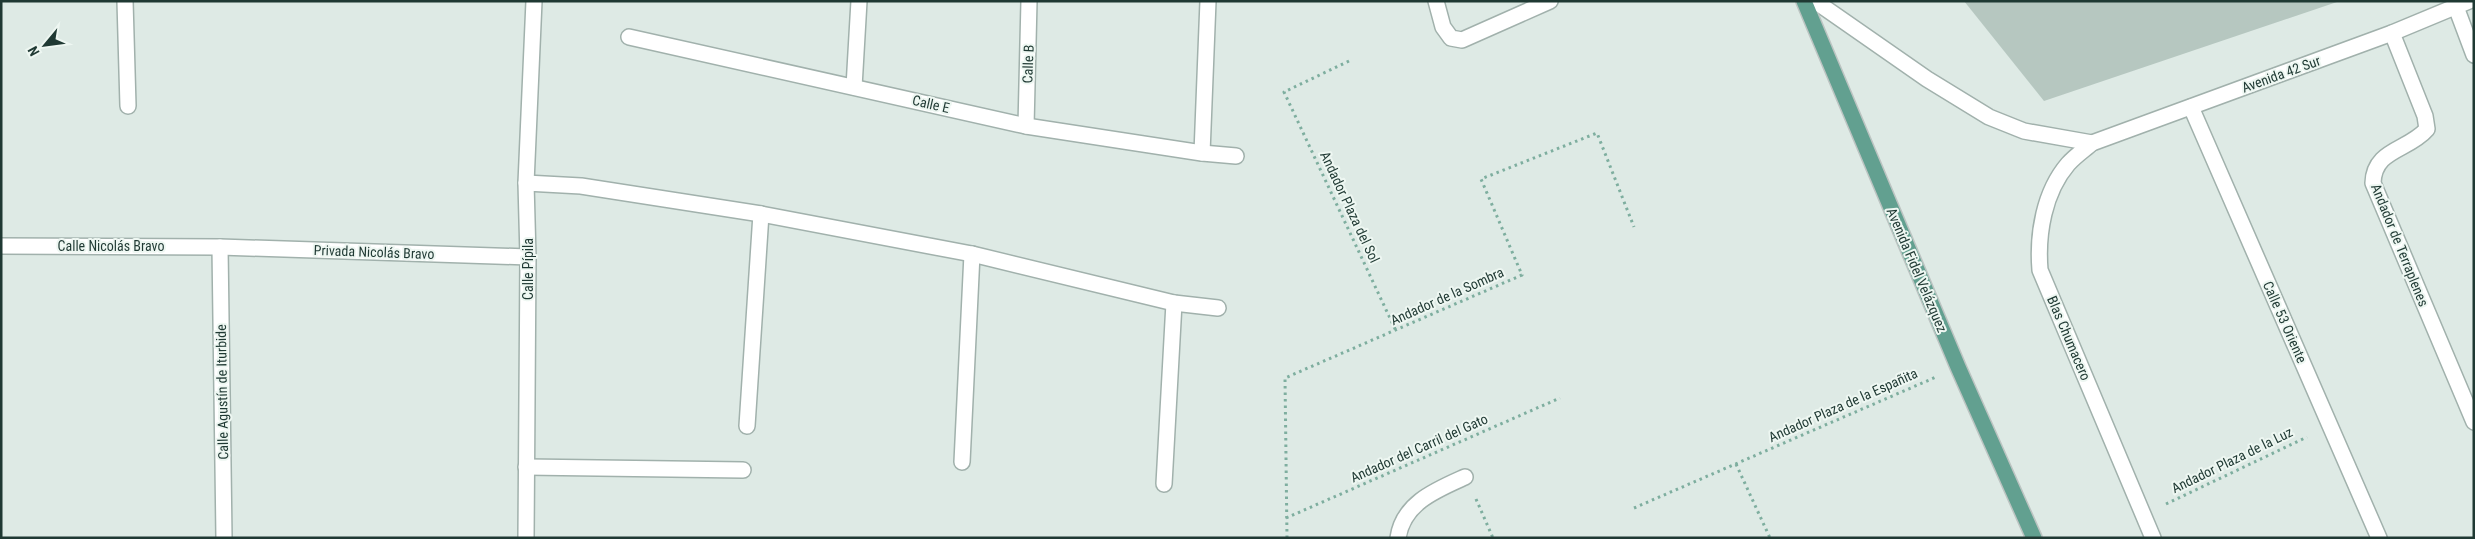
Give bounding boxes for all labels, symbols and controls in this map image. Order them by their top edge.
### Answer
north arrow [20,20,70,70]
text: N [25,44,43,59]
street label: Calle B [1019,44,1037,84]
street label: Avenida 42 Sur [2240,52,2322,96]
street label: Calle E [911,92,951,116]
street label: Andador Plaza del Sol [1317,149,1383,265]
street label: Andador de Terraplenes [2368,181,2432,309]
street label: Avenida Fidel Velázquez [1884,205,1950,335]
street label: Calle Nicolás Bravo [58,238,164,254]
street label: Calle Pípila [520,238,536,300]
street label: Privada Nicolás Bravo [313,242,435,262]
street label: Andador de la Sombra [1388,264,1506,328]
street label: Calle 53 Oriente [2260,279,2310,366]
street label: Blas Chumacero [2044,293,2094,383]
street label: Calle Agustín de Iturbide [213,324,231,460]
street label: Andador Plaza de la Españita [1766,365,1920,445]
street label: Andador del Carril del Gato [1348,410,1490,486]
street label: Andador Plaza de la Luz [2169,424,2295,496]

